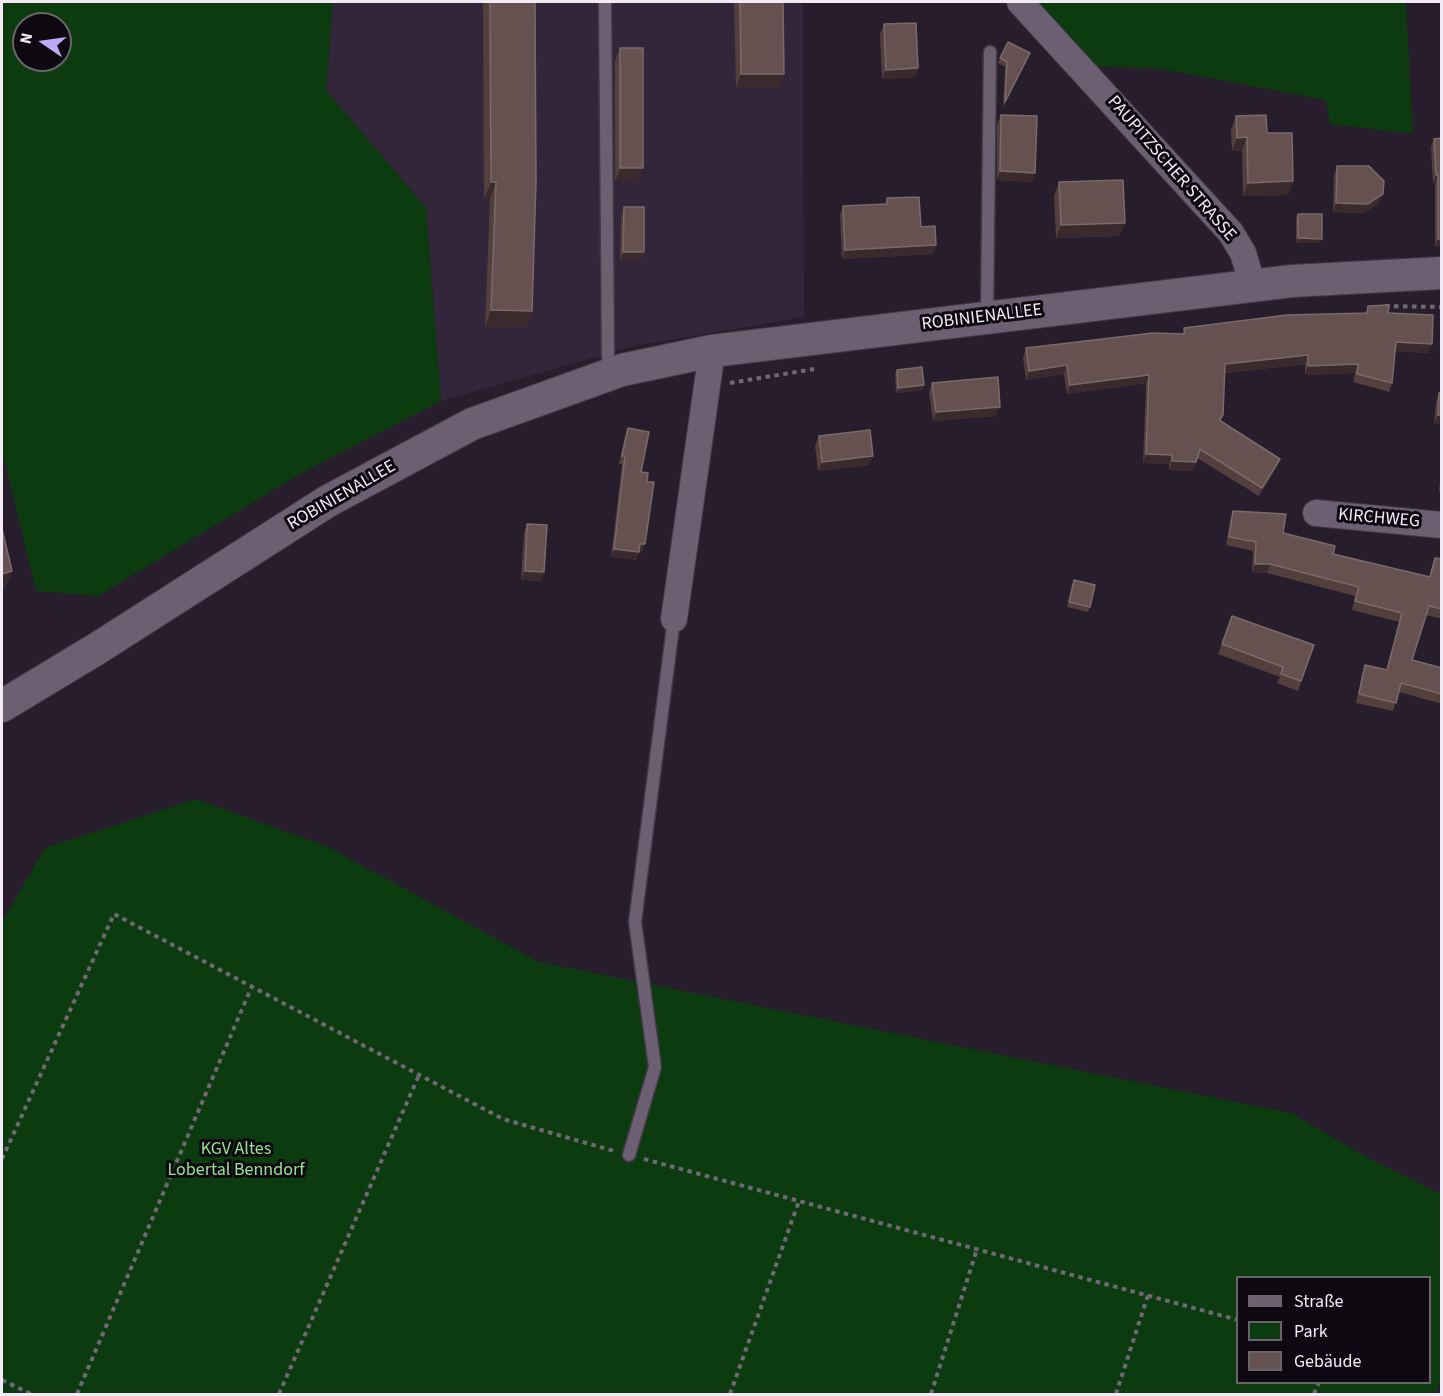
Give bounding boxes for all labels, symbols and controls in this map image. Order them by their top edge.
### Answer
north arrow [12,12,72,72]
text: N [14,31,38,46]
street label: PAUPITZSCHER STRASSE [1102,92,1240,246]
street label: ROBINIENALLEE [921,300,1043,336]
street label: ROBINIENALLEE [284,456,400,536]
street label: KIRCHWEG [1337,505,1421,533]
park label: KGV Altes Lobertal Benndorf [168,1139,304,1182]
legend [1236,1276,1431,1384]
text: Straße [1294,1289,1343,1314]
text: Park [1294,1319,1328,1344]
text: Gebäude [1294,1349,1362,1374]

